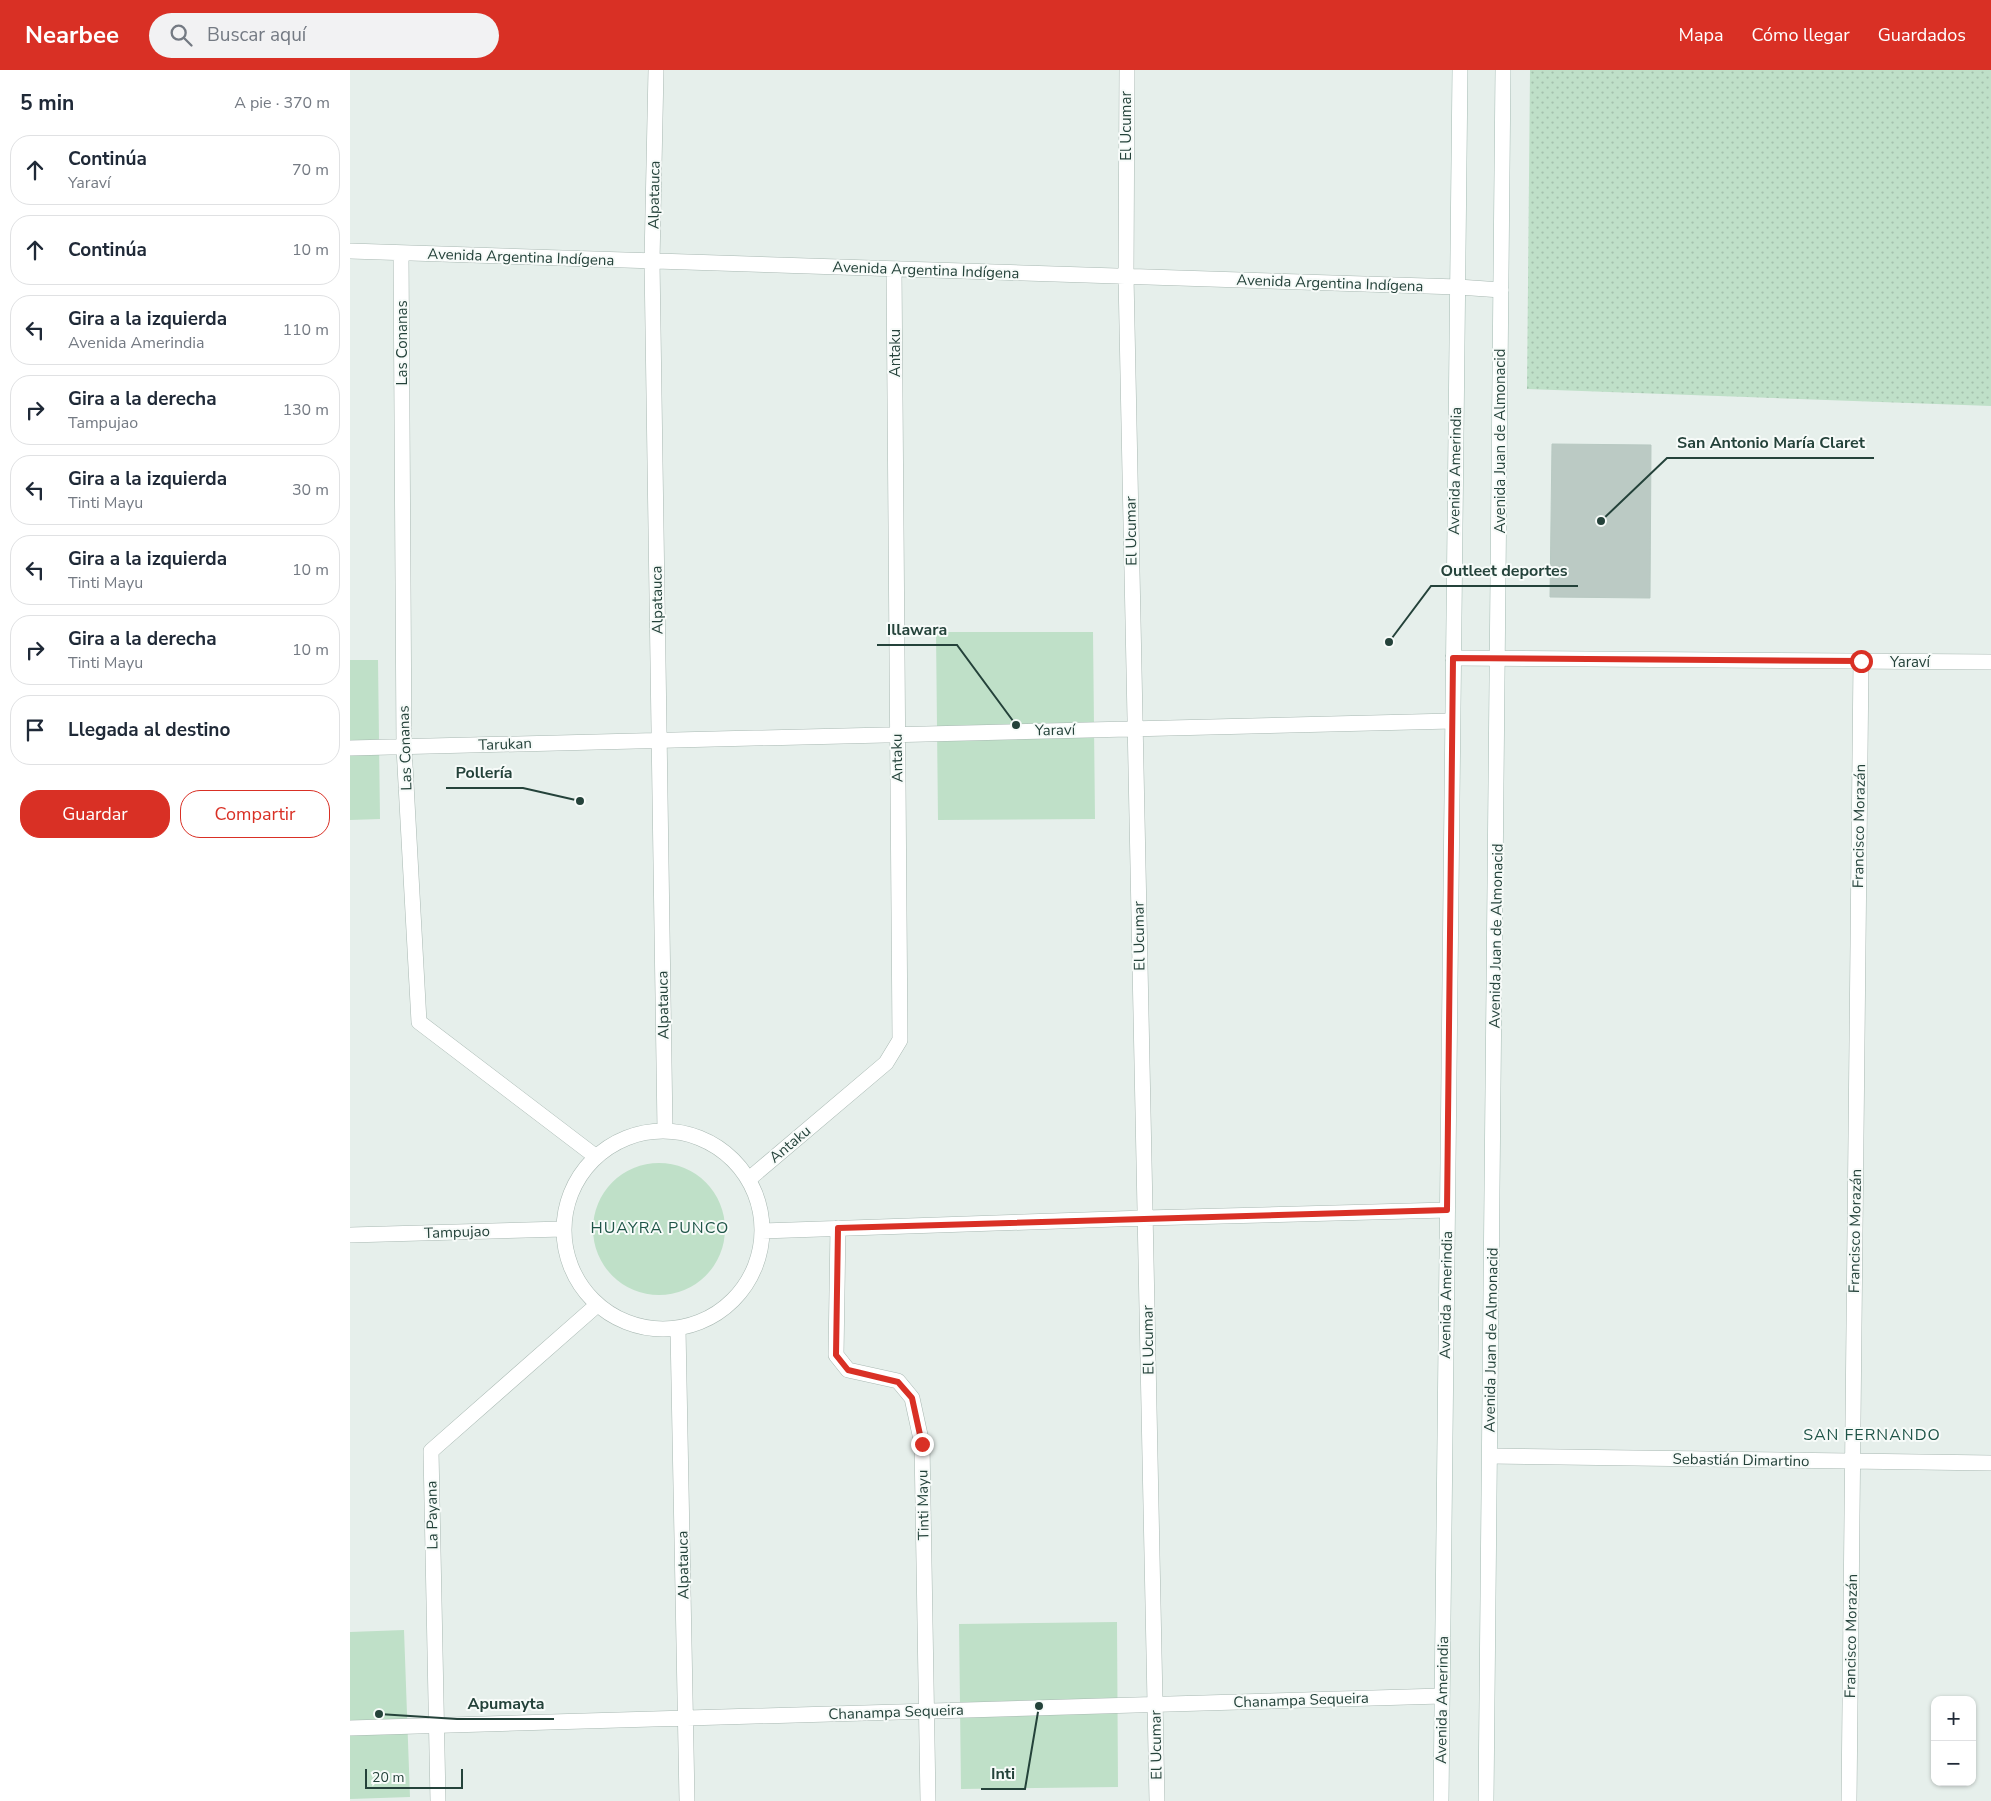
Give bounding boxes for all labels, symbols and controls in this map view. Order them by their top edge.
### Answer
search box [149,13,499,58]
text: Nearbee [25,19,119,51]
icon: search [167,21,195,49]
text: Buscar aquí [207,22,306,48]
text: Mapa [1679,23,1724,47]
text: Cómo llegar [1752,23,1850,47]
text: Guardados [1878,23,1966,47]
text: 5 min [20,89,74,117]
street label: El Ucumar [1116,91,1136,161]
text: A pie · 370 m [234,92,330,114]
text: Continúa [68,146,147,172]
icon: ahead [21,156,49,184]
text: 70 m [292,159,329,181]
street label: Alpatauca [643,161,665,229]
text: Yaraví [68,172,111,194]
icon: ahead [21,236,49,264]
text: Continúa [68,237,147,263]
text: 10 m [292,239,329,261]
street label: Avenida Argentina Indígena [427,244,615,270]
street label: Avenida Argentina Indígena [832,257,1020,283]
street label: Avenida Argentina Indígena [1236,270,1424,296]
street label: Las Conanas [392,300,412,386]
text: Gira a la izquierda [68,306,227,332]
icon: left [21,316,49,344]
text: 110 m [282,319,329,341]
street label: Antaku [885,329,905,377]
text: Avenida Amerindia [68,332,205,354]
street label: Avenida Juan de Almonacid [1490,348,1510,534]
text: Gira a la derecha [68,386,217,412]
icon: right [21,396,49,424]
text: 130 m [282,399,329,421]
street label: Avenida Amerindia [1444,407,1466,535]
text: Tampujao [68,412,138,434]
callout: San Antonio María Claret [1667,427,1874,458]
text: San Antonio María Claret [1677,432,1866,454]
text: Gira a la izquierda [68,466,227,492]
icon: left [21,476,49,504]
text: 30 m [292,479,329,501]
text: Tinti Mayu [68,492,143,514]
street label: El Ucumar [1120,495,1142,566]
text: Gira a la izquierda [68,546,227,572]
callout: Outleet deportes [1431,555,1578,586]
icon: left [21,556,49,584]
text: 10 m [292,559,329,581]
text: Outleet deportes [1440,560,1568,582]
street label: Alpatauca [646,566,668,634]
text: Tinti Mayu [68,572,143,594]
callout: Illawara [877,614,957,645]
text: Illawara [887,619,947,641]
text: Gira a la derecha [68,626,217,652]
icon: right [21,636,49,664]
text: 10 m [292,639,329,661]
route start [1850,650,1873,673]
text: Tinti Mayu [68,652,143,674]
street label: Yaraví [1889,652,1932,672]
street label: Las Conanas [394,705,416,791]
icon: arrive [21,716,49,744]
text: Llegada al destino [68,717,230,743]
street label: Yaraví [1034,720,1077,740]
street label: Tarukan [478,733,532,755]
street label: Antaku [887,734,907,782]
callout: Pollería [446,757,523,788]
text: Pollería [455,762,513,784]
street label: Francisco Morazán [1848,764,1870,888]
button: Guardar [20,790,170,838]
button: Compartir [180,790,330,838]
street label: Avenida Juan de Almonacid [1484,843,1508,1029]
street label: El Ucumar [1128,900,1150,971]
street label: Alpatauca [652,971,674,1039]
street label: Antaku [765,1121,815,1167]
street label: Francisco Morazán [1844,1169,1866,1293]
district label: HUAYRA PUNCO [591,1217,729,1239]
street label: Tampujao [424,1221,490,1243]
street label: Avenida Amerindia [1435,1231,1457,1359]
street label: Avenida Juan de Almonacid [1479,1247,1503,1433]
street label: El Ucumar [1137,1304,1159,1375]
district label: SAN FERNANDO [1803,1424,1941,1446]
route end [911,1433,934,1456]
street label: Sebastián Dimartino [1672,1449,1810,1471]
street label: Tinti Mayu [912,1470,934,1540]
street label: La Payana [421,1480,443,1550]
street label: Alpatauca [672,1531,694,1599]
street label: Francisco Morazán [1840,1574,1862,1698]
street label: Avenida Amerindia [1431,1636,1453,1764]
callout: Apumayta [457,1688,554,1719]
street label: Chanampa Sequeira [1233,1688,1369,1712]
text: Apumayta [467,1693,545,1715]
map controls [1931,1696,1976,1786]
button: + [1931,1696,1976,1741]
street label: Chanampa Sequeira [828,1700,964,1724]
street label: El Ucumar [1145,1709,1167,1780]
button: − [1931,1741,1976,1786]
callout: Inti [981,1758,1025,1789]
text: Inti [991,1763,1015,1785]
scale bar [365,1766,462,1789]
text: 20 m [372,1768,404,1787]

